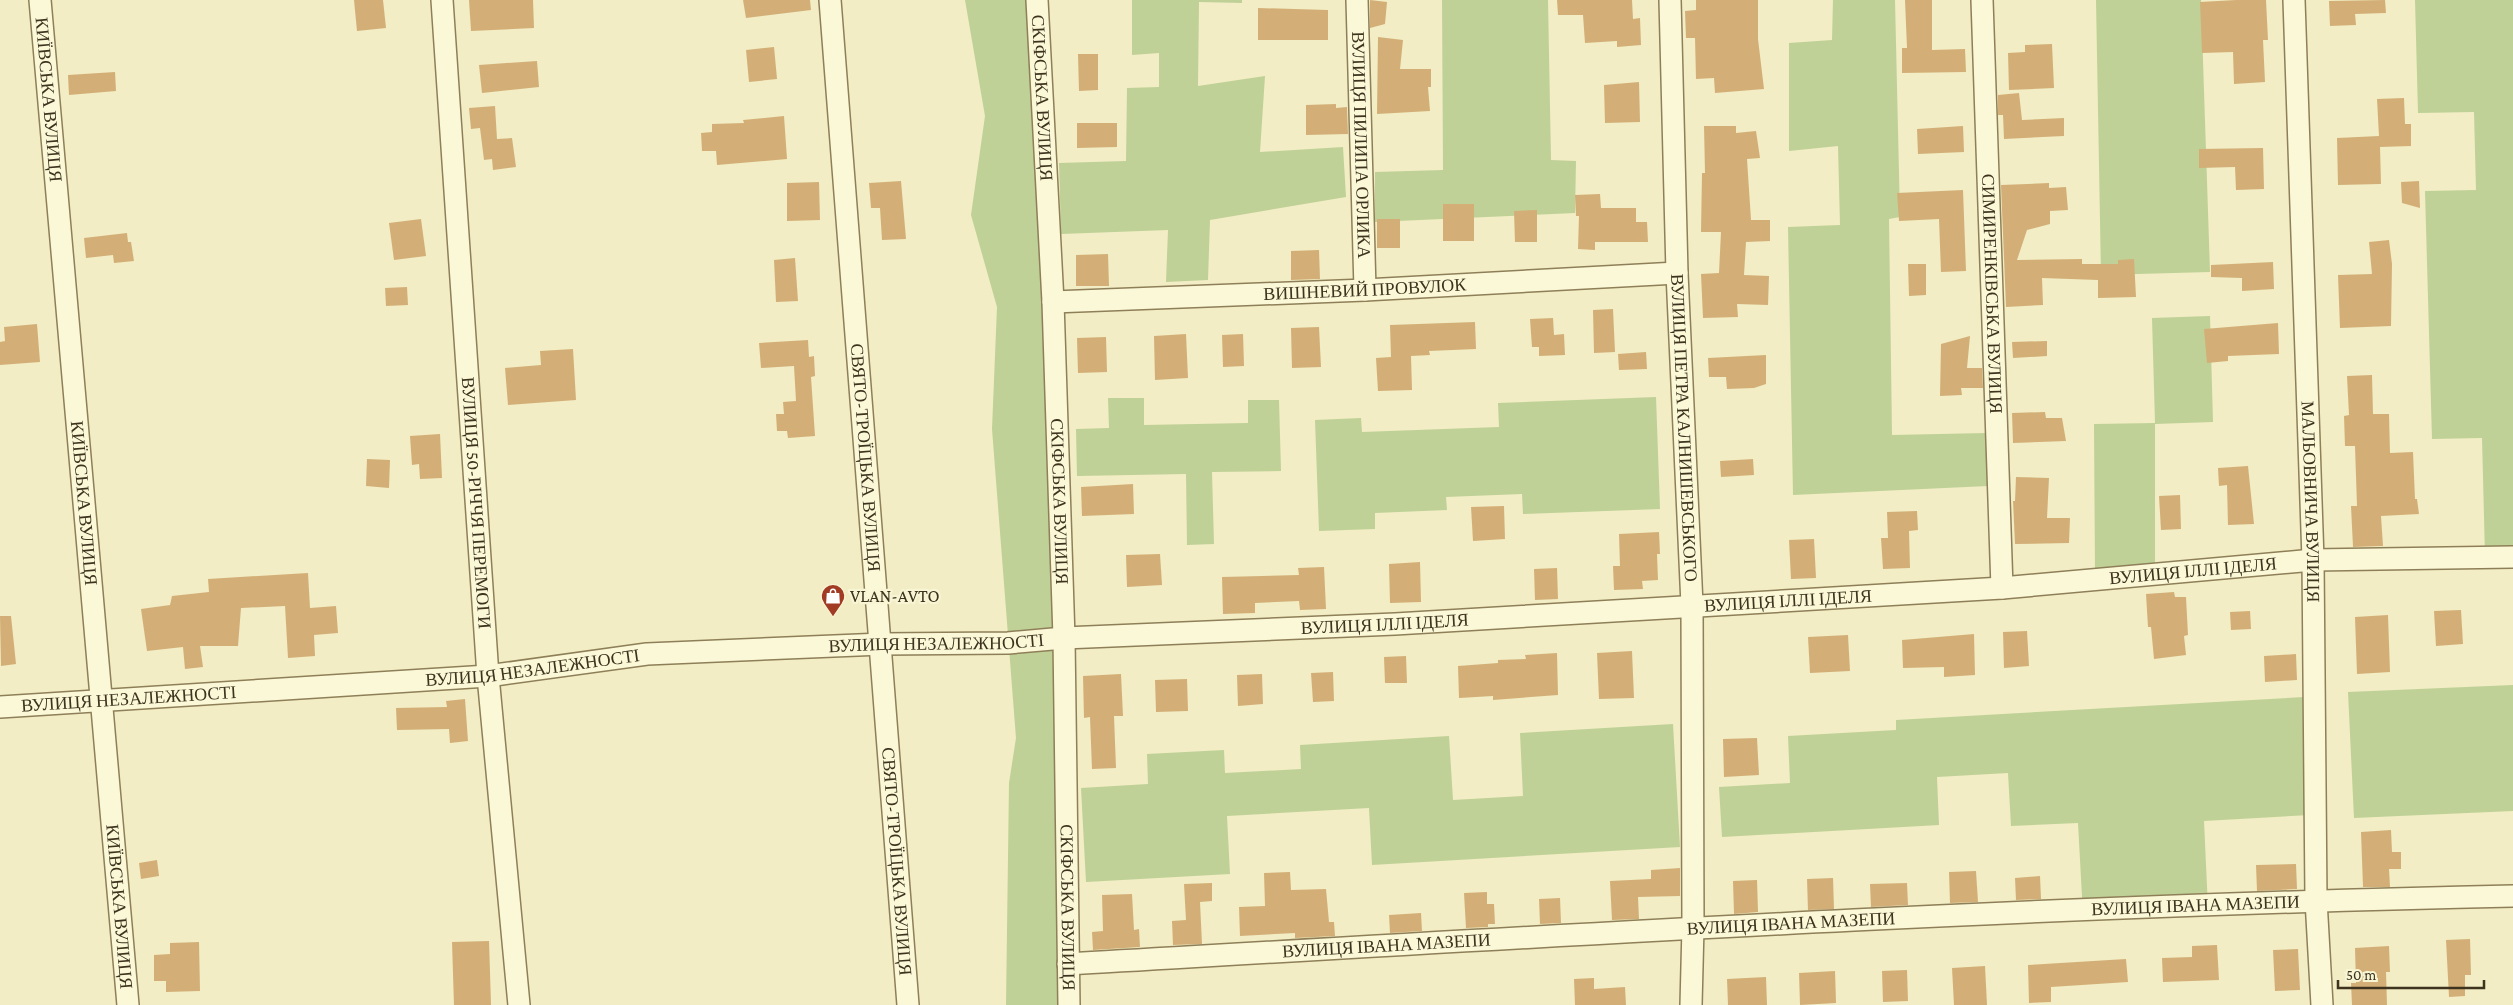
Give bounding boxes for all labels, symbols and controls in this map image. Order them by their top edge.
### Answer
street label: СКІФСЬКА ВУЛИЦЯ [1028,14,1057,182]
street label: КИЇВСЬКА ВУЛИЦЯ [32,16,66,183]
street label: ВУЛИЦЯ ПИЛИПА ОРЛИКА [1348,31,1374,259]
street label: СИМИРЕНКІВСЬКА ВУЛИЦЯ [1978,173,2006,414]
street label: ВУЛИЦЯ ПЕТРА КАЛНИШЕВСЬКОГО [1667,273,1701,582]
street label: ВИШНЕВИЙ ПРОВУЛОК [1263,274,1468,304]
street label: СВЯТО-ТРОЇЦЬКА ВУЛИЦЯ [847,343,884,573]
street label: ВУЛИЦЯ 50-РІЧЧЯ ПЕРЕМОГИ [458,376,495,629]
street label: МАЛЬОВНИЧА ВУЛИЦЯ [2298,401,2323,603]
street label: СКІФСЬКА ВУЛИЦЯ [1047,418,1072,585]
street label: КИЇВСЬКА ВУЛИЦЯ [67,420,101,586]
street label: ВУЛИЦЯ ІЛЛІ ІДЕЛЯ [2108,553,2277,588]
shop icon: VLAN-AVTO [820,583,846,617]
place label: VLAN-AVTO [850,586,940,606]
street label: ВУЛИЦЯ ІЛЛІ ІДЕЛЯ [1704,586,1873,616]
street label: ВУЛИЦЯ ІЛЛІ ІДЕЛЯ [1300,610,1469,638]
street label: ВУЛИЦЯ НЕЗАЛЕЖНОСТІ [828,630,1045,656]
street label: ВУЛИЦЯ НЕЗАЛЕЖНОСТІ [425,645,641,690]
street label: ВУЛИЦЯ НЕЗАЛЕЖНОСТІ [20,682,237,716]
street label: СВЯТО-ТРОЇЦЬКА ВУЛИЦЯ [878,747,916,976]
street label: КИЇВСЬКА ВУЛИЦЯ [102,823,137,990]
street label: СКІФСЬКА ВУЛИЦЯ [1057,824,1079,991]
street label: ВУЛИЦЯ ІВАНА МАЗЕПИ [2091,892,2300,919]
street label: ВУЛИЦЯ ІВАНА МАЗЕПИ [1686,908,1896,939]
street label: ВУЛИЦЯ ІВАНА МАЗЕПИ [1282,929,1491,961]
scale bar [2338,958,2484,990]
text: 50 m [2346,967,2376,983]

